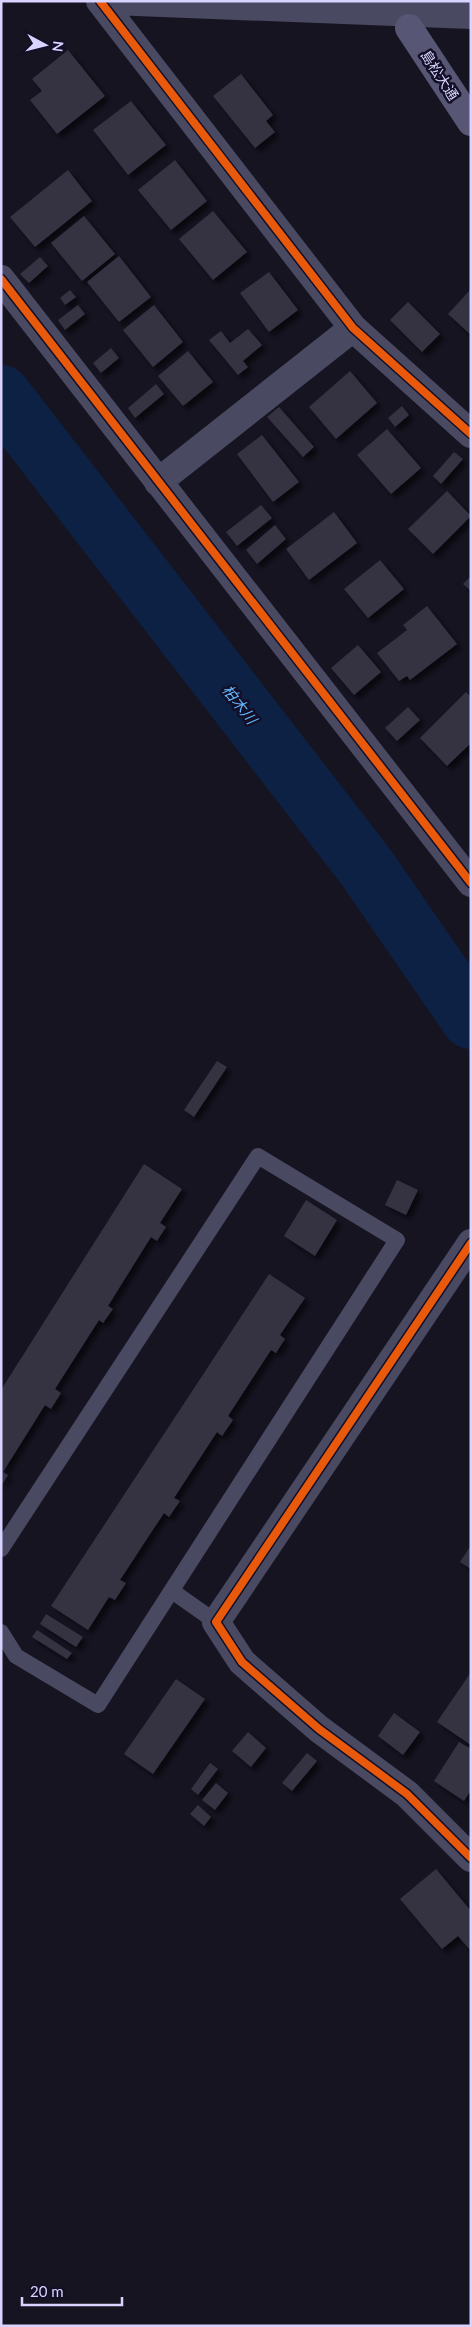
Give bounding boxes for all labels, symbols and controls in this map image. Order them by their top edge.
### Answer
north arrow [20,20,70,70]
text: N [49,40,67,53]
street label: 島松大通 [418,47,462,103]
water label: 柏木川 [219,681,262,729]
scale bar [22,2274,122,2306]
text: 20 m [30,2282,64,2300]

